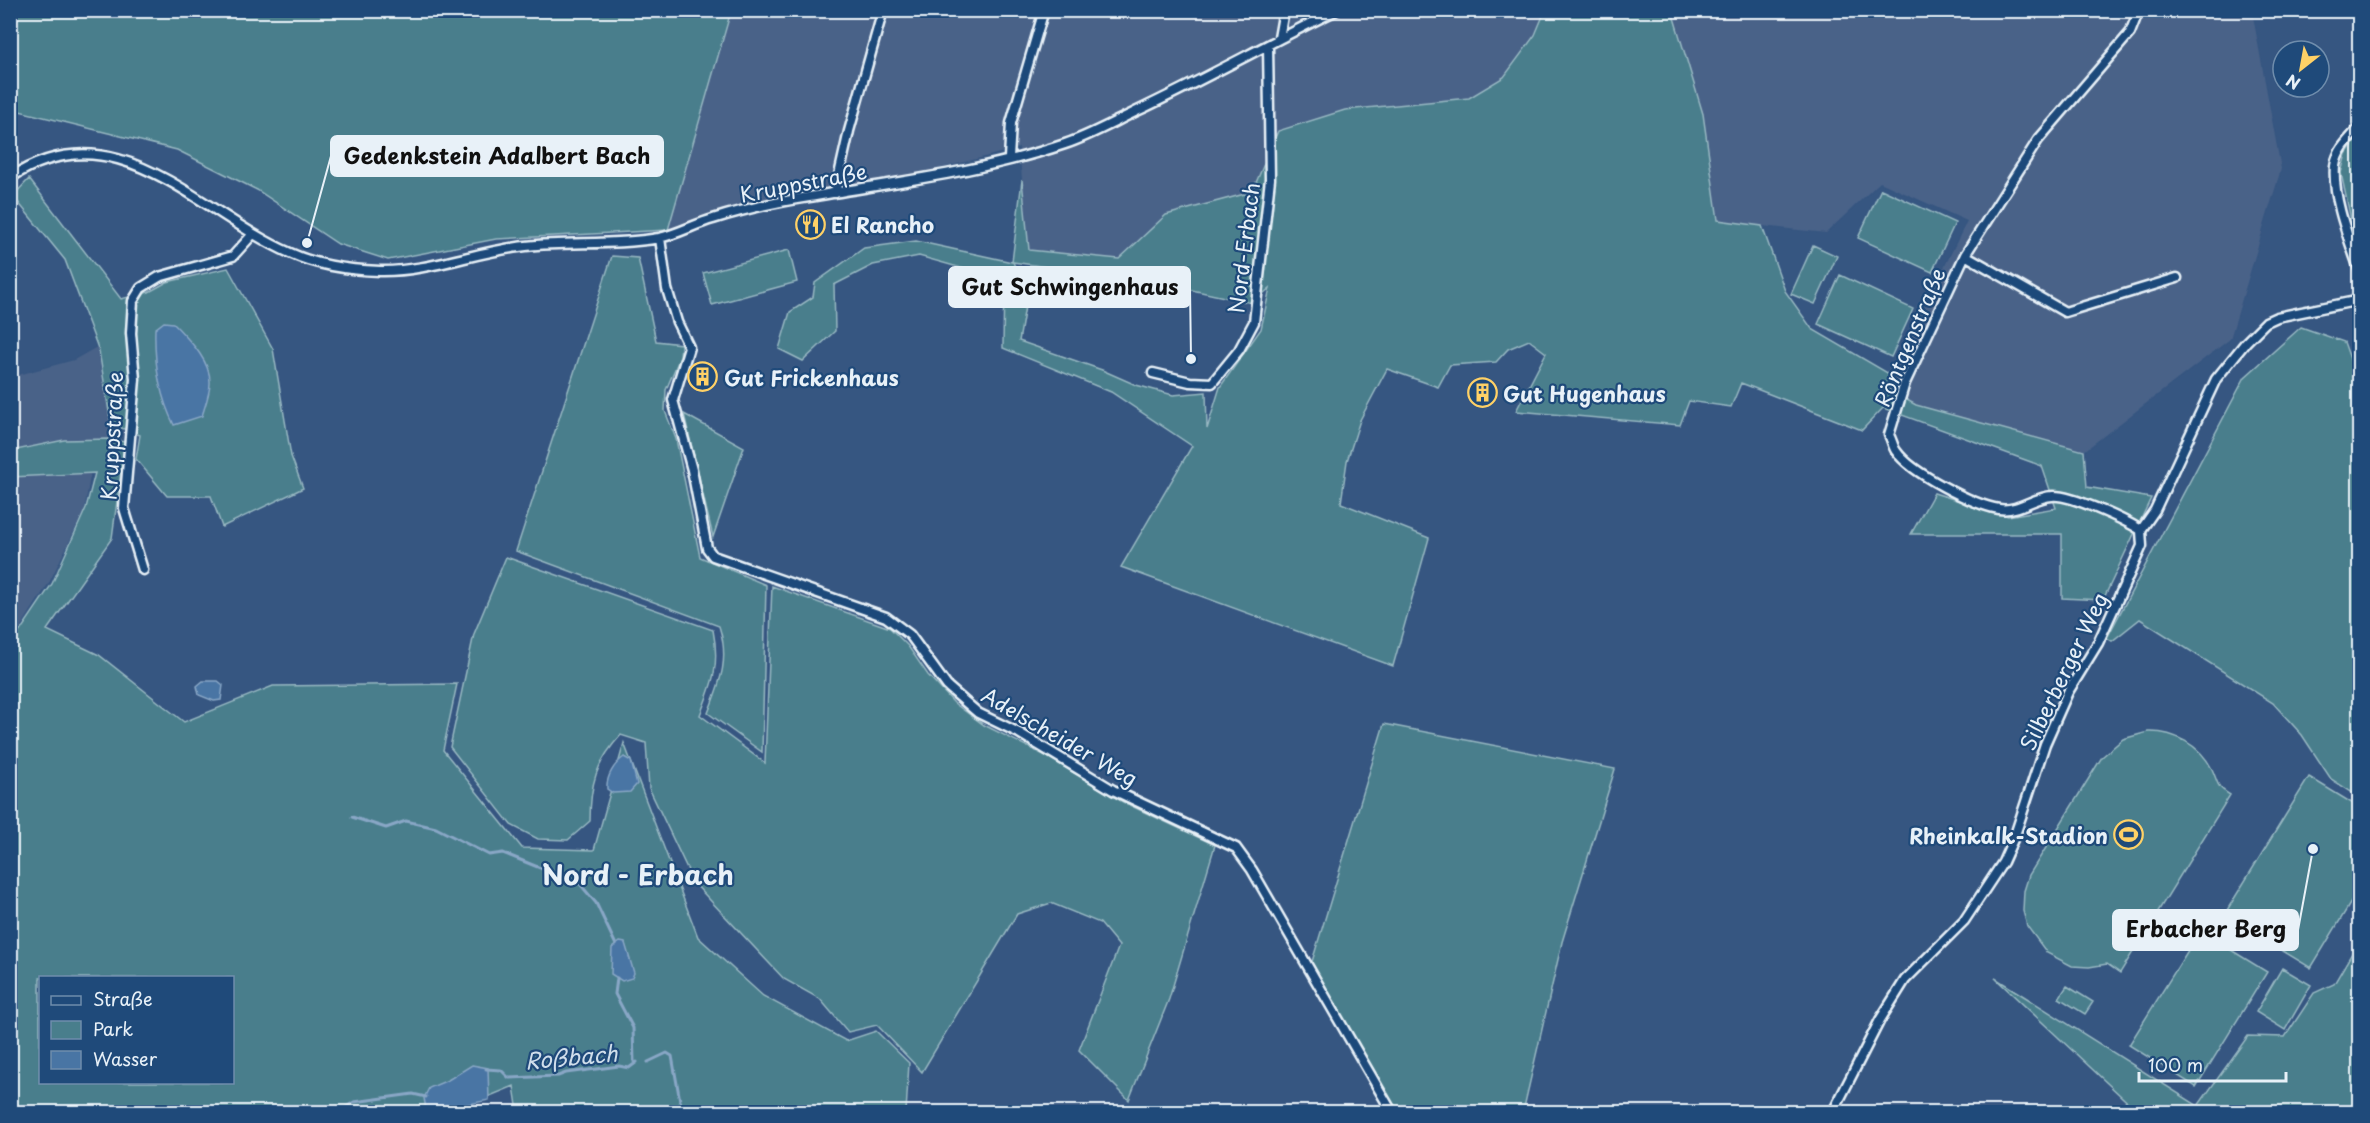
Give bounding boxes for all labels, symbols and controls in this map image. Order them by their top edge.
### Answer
north arrow [2271,39,2331,99]
text: N [2281,69,2304,96]
callout: Gedenkstein Adalbert Bach [331,136,663,176]
text: Gedenkstein Adalbert Bach [344,138,650,171]
street label: Kruppstraße [737,154,869,210]
street label: Nord-Erbach [1219,181,1267,315]
restaurant icon: El Rancho [794,208,826,240]
place label: El Rancho [831,208,934,240]
street label: Röntgenstraße [1865,263,1953,411]
callout: Gut Schwingenhaus [949,267,1190,307]
text: Gut Schwingenhaus [961,269,1179,302]
building icon: Gut Frickenhaus [687,361,719,393]
place label: Gut Frickenhaus [724,361,899,393]
street label: Kruppstraße [92,371,130,501]
building icon: Gut Hugenhaus [1466,377,1498,409]
place label: Gut Hugenhaus [1503,377,1666,409]
street label: Silberberger Weg [2011,587,2115,755]
street label: Adelscheider Weg [976,678,1144,794]
place label: Rheinkalk-Stadion [1909,819,2108,851]
sports icon: Rheinkalk-Stadion [2113,819,2145,851]
district label: Nord - Erbach [542,853,734,894]
callout: Erbacher Berg [2113,910,2298,950]
text: Erbacher Berg [2126,911,2286,944]
legend [39,976,234,1084]
text: Straße [93,985,153,1012]
text: Park [93,1015,133,1042]
water label: Roßbach [523,1035,620,1076]
text: Wasser [93,1045,158,1072]
scale bar [2139,1045,2286,1083]
text: 100 m [2148,1051,2203,1078]

